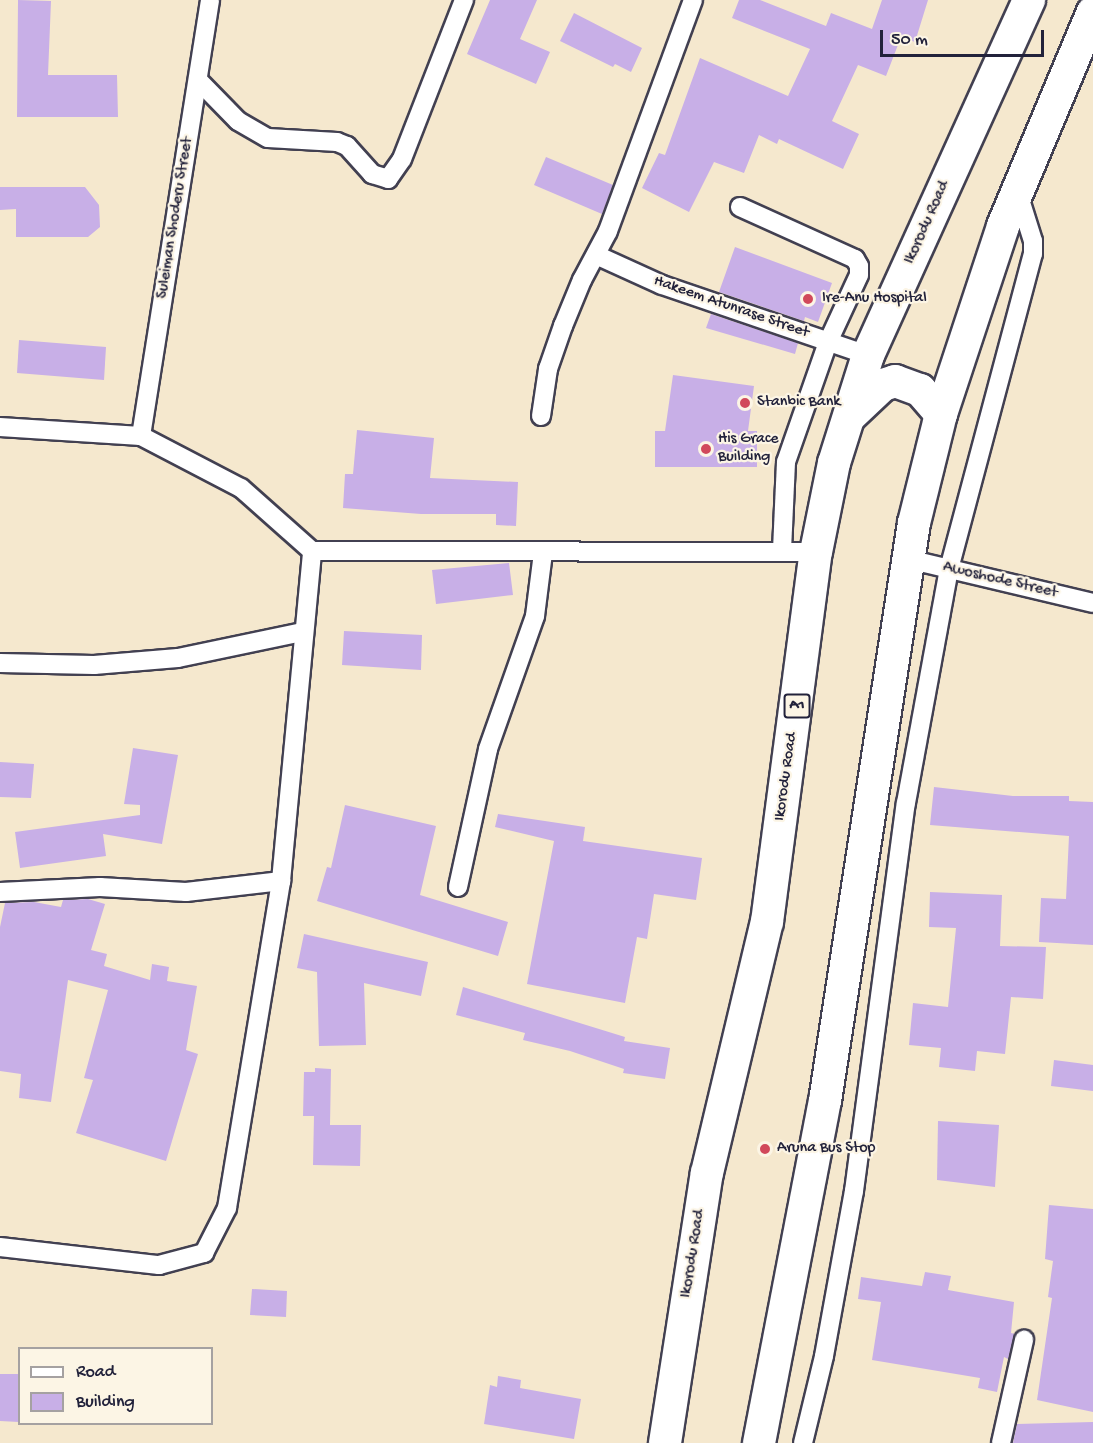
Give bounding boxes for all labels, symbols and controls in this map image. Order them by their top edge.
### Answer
scale bar [883,18,1046,56]
text: 50 m [891,30,928,51]
street label: Suleiman Shoderu Street [154,136,198,300]
street label: Ikorodu Road [901,179,955,267]
street label: Hakeem Atunrase Street [651,272,811,344]
place label: Ire-Anu Hospital [822,289,927,309]
marker: Ire-Anu Hospital [799,290,817,308]
place label: Stanbic Bank [757,393,840,413]
marker: Stanbic Bank [738,396,752,410]
place label: His Grace Building [718,430,779,468]
marker: His Grace Building [699,442,713,456]
street label: Awoshode Street [941,558,1059,604]
road number: A1 [784,694,810,718]
street label: Ikorodu Road [771,732,803,822]
place label: Aruna Bus Stop [777,1139,875,1159]
marker: Aruna Bus Stop [758,1142,772,1156]
street label: Ikorodu Road [678,1209,710,1299]
legend [18,1347,213,1425]
text: Road [76,1362,115,1383]
text: Building [76,1392,135,1413]

